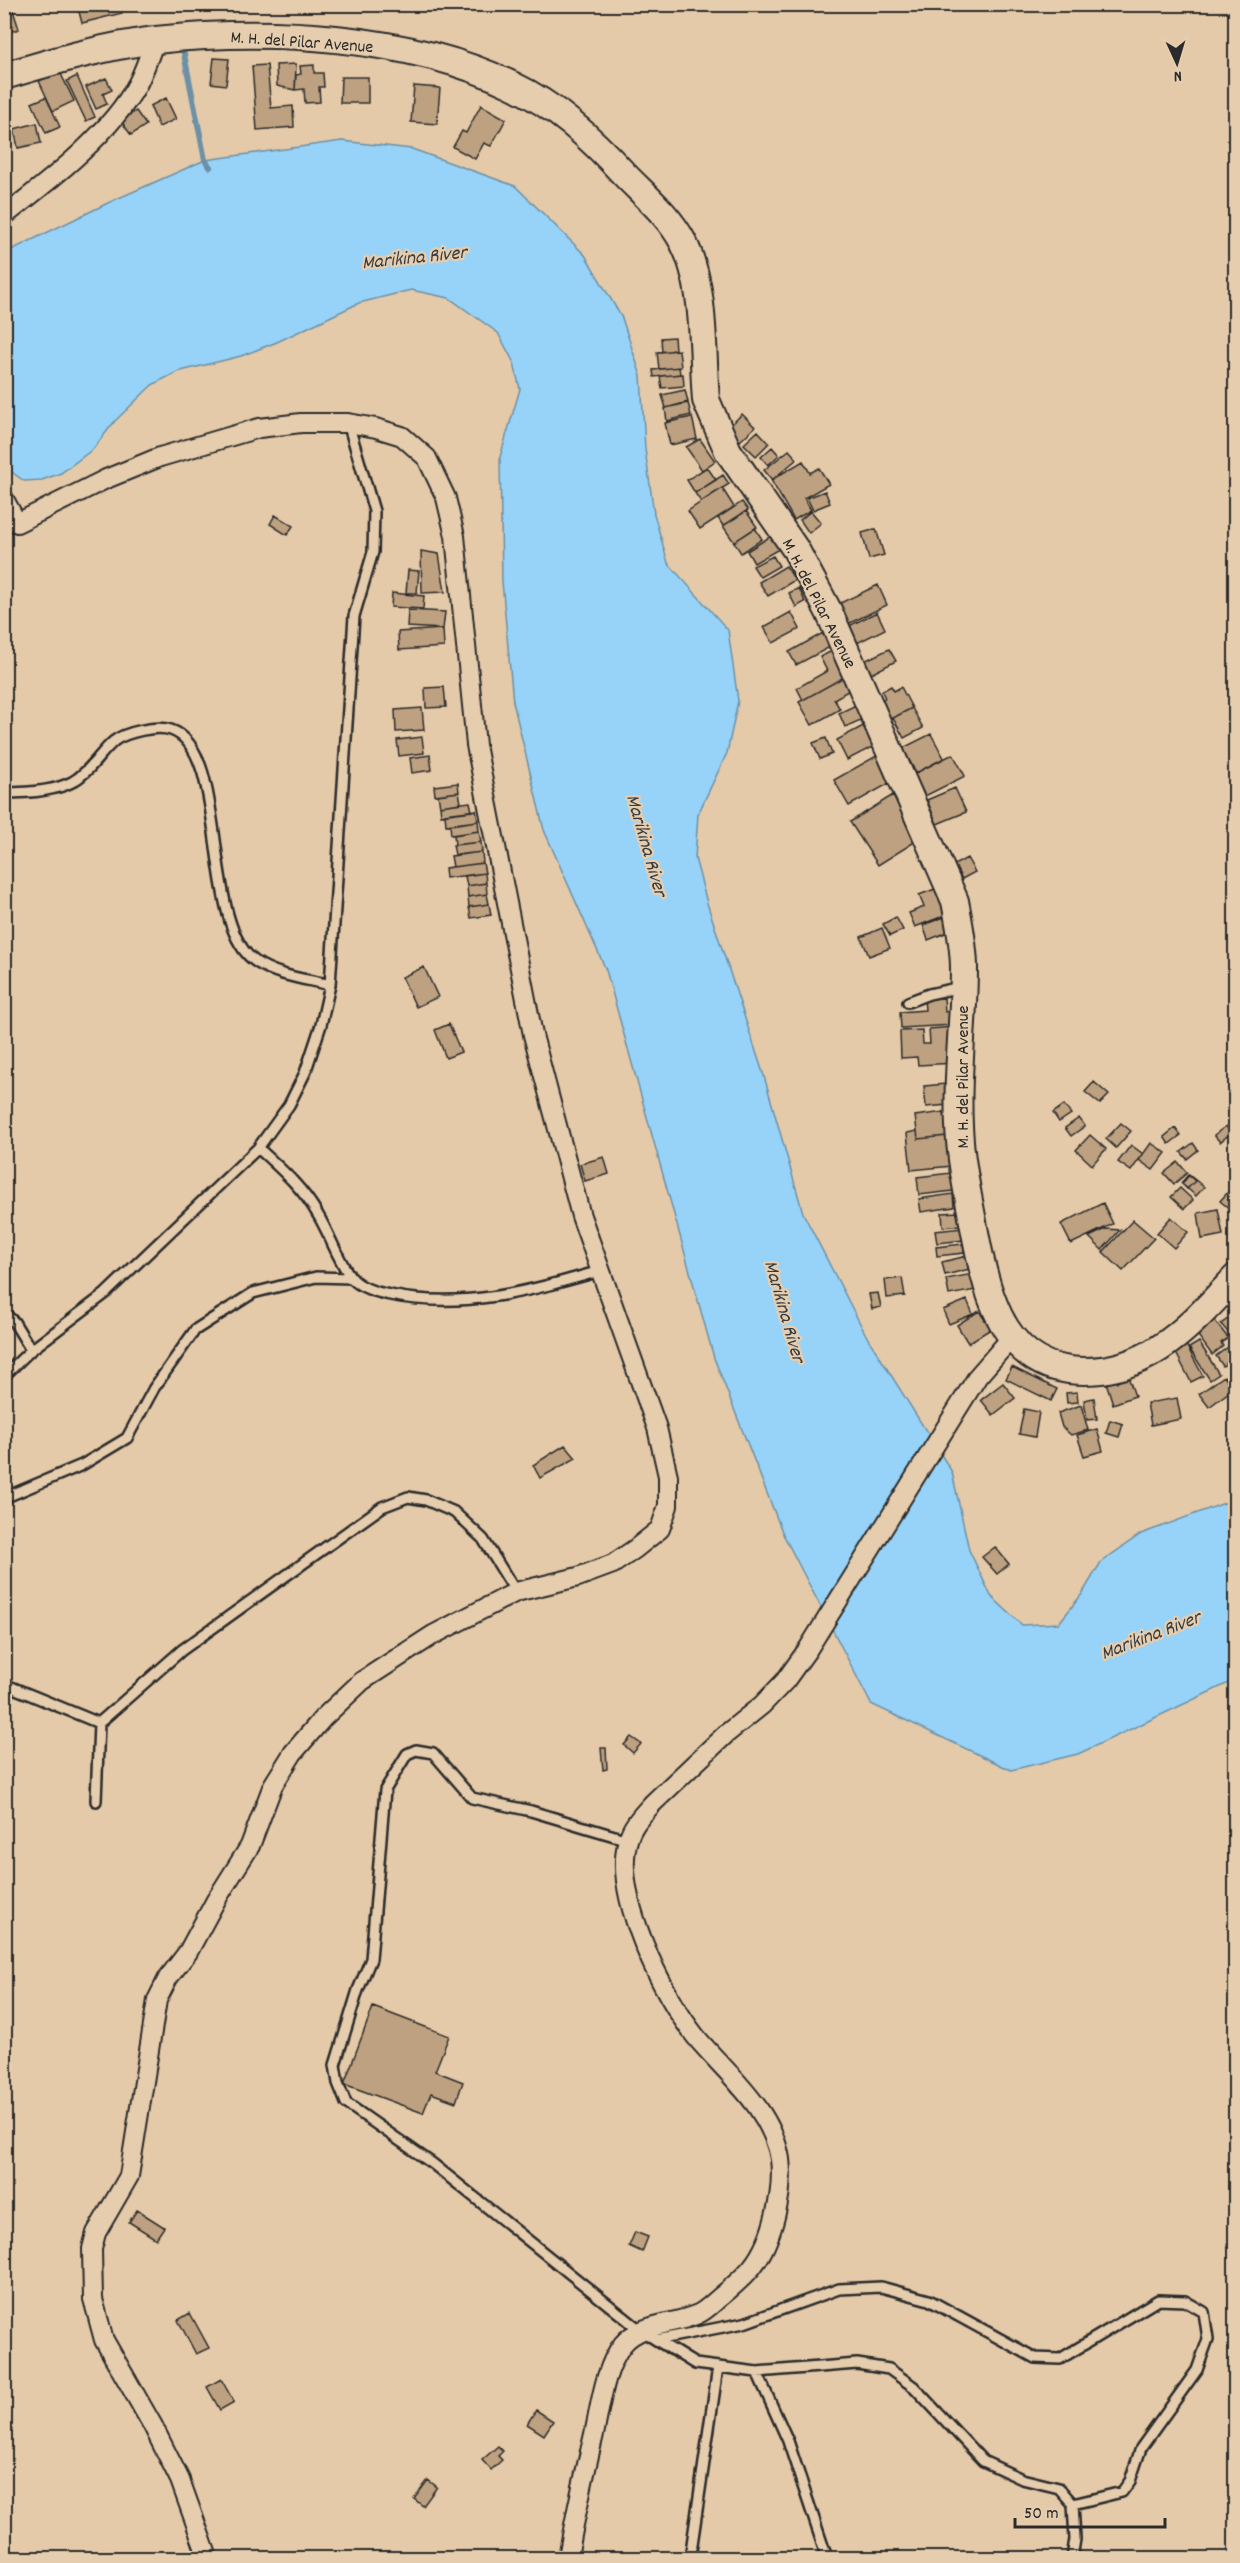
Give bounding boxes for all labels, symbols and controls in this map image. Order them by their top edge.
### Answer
street label: M. H. del Pilar Avenue [230,26,374,61]
north arrow [1147,33,1207,93]
text: N [1173,64,1183,87]
water label: Marikina River [361,239,471,278]
street label: M. H. del Pilar Avenue [774,535,861,674]
water label: Marikina River [617,791,674,903]
street label: M. H. del Pilar Avenue [952,1005,977,1149]
water label: Marikina River [755,1257,812,1369]
water label: Marikina River [1097,1604,1208,1669]
scale bar [1015,2491,1165,2529]
text: 50 m [1024,2502,1059,2527]

